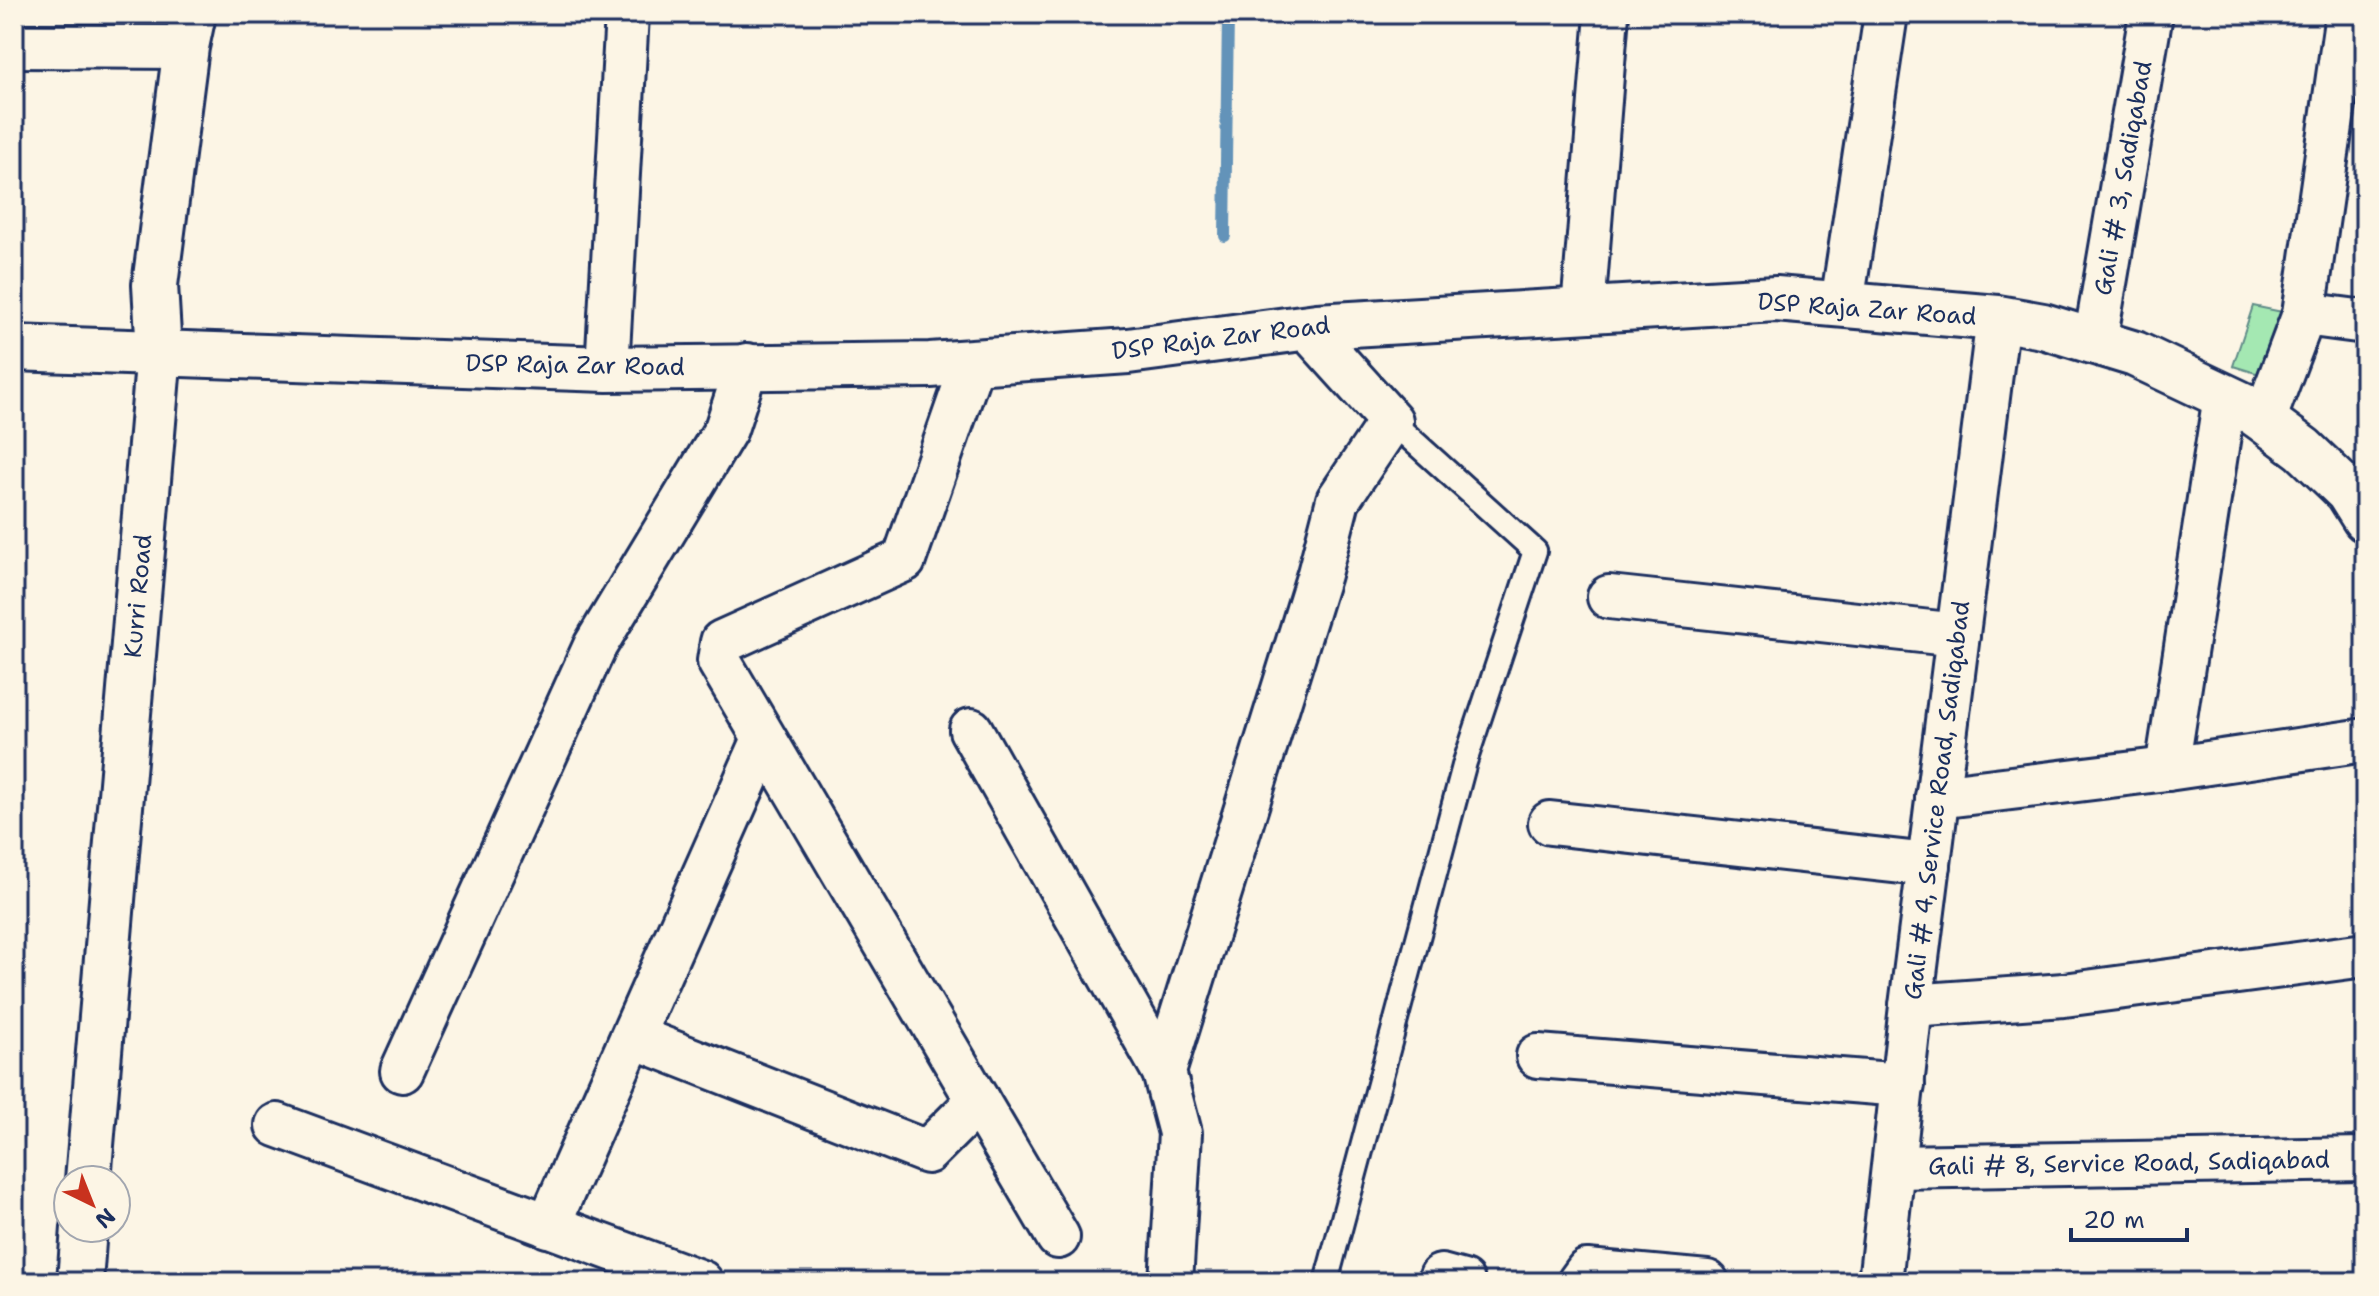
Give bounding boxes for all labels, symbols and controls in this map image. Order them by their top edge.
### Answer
street label: Gali # 3, Sadiqabad [2087,58,2159,298]
street label: DSP Raja Zar Road [1756,285,1978,333]
street label: DSP Raja Zar Road [1110,309,1332,367]
street label: DSP Raja Zar Road [465,347,685,383]
street label: Kurri Road [117,533,159,659]
street label: Gali # 4, Service Road, Sadiqabad [1897,599,1977,1001]
street label: Gali # 8, Service Road, Sadiqabad [1928,1143,2330,1183]
north arrow [52,1164,132,1244]
scale bar [2071,1192,2187,1242]
text: N [89,1202,122,1235]
text: 20 m [2083,1204,2145,1236]

